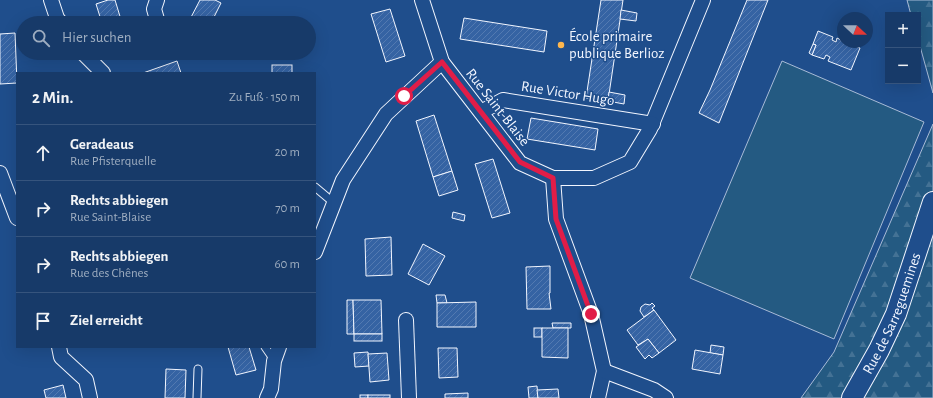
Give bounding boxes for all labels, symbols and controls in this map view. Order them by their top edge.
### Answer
north arrow [837,12,873,48]
map controls [885,12,921,84]
button: + [885,12,921,48]
search box [16,16,316,60]
icon: search [30,27,52,49]
place label: École primaire publique Berlioz [569,27,664,61]
text: Hier suchen [62,30,132,45]
marker: École primaire publique Berlioz [556,40,566,50]
button: − [885,48,921,84]
street label: Rue Saint-Blaise [463,66,532,149]
street label: Rue Victor Hugo [520,79,616,108]
route start [395,87,413,105]
text: 2 Min. [32,89,73,106]
text: Zu Fuß · 150 m [229,91,300,104]
text: Geradeaus [70,137,134,152]
icon: ahead [32,142,54,164]
text: 20 m [275,146,300,159]
text: Rue Pfisterquelle [70,155,156,168]
text: Rechts abbiegen [70,193,168,208]
icon: right [32,198,54,220]
text: 70 m [275,202,300,215]
text: Rue Saint-Blaise [70,211,151,224]
text: Rechts abbiegen [70,249,168,264]
street label: Rue de Sarreguemines [860,251,924,377]
icon: right [32,254,54,276]
text: 60 m [274,258,300,271]
text: Rue des Chênes [70,267,148,280]
route end [582,305,600,323]
icon: arrive [32,310,54,332]
text: Ziel erreicht [70,313,143,328]

